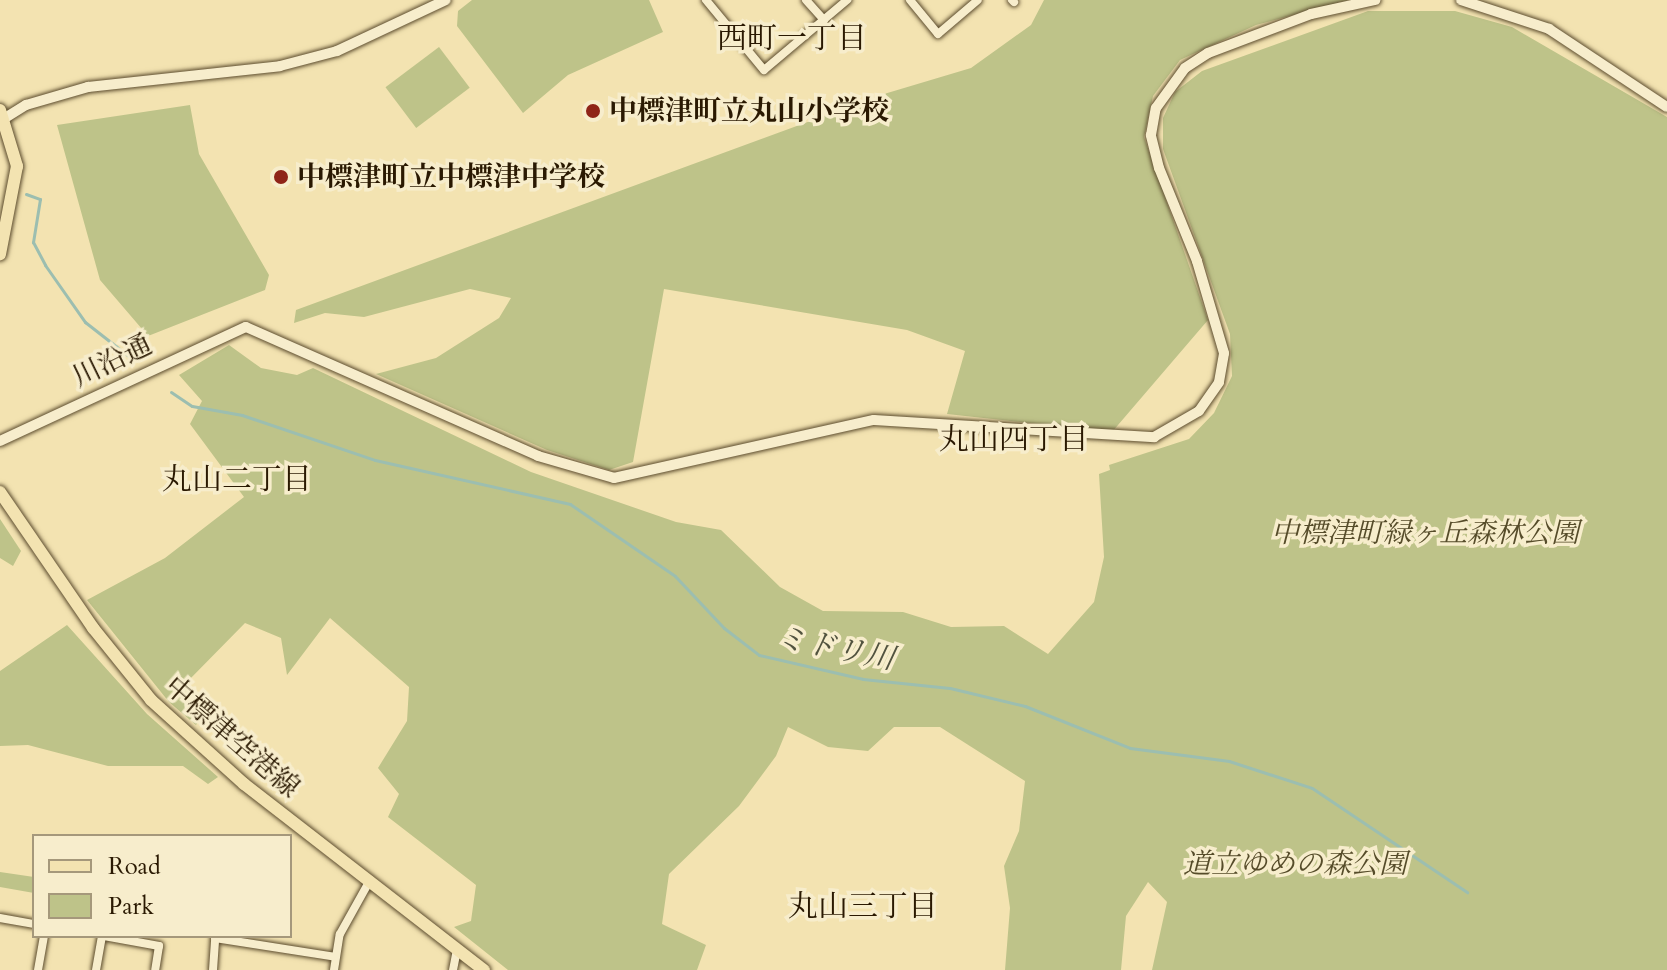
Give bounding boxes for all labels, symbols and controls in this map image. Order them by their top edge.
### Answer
district label: 西町一丁目 [717,21,867,57]
place label: 中標津町立丸山小学校 [609,94,889,128]
marker: 中標津町立丸山小学校 [584,102,602,120]
place label: 中標津町立中標津中学校 [297,160,605,194]
marker: 中標津町立中標津中学校 [272,168,290,186]
street label: 川沿通 [67,327,157,395]
district label: 丸山四丁目 [939,422,1089,458]
district label: 丸山二丁目 [162,462,312,498]
park label: 中標津町緑ヶ丘森林公園 [1271,516,1579,550]
water label: ミドリ川 [773,620,897,678]
street label: 中標津空港線 [158,669,306,805]
legend [32,834,292,938]
park label: 道立ゆめの森公園 [1183,847,1407,881]
text: Road [108,850,161,883]
district label: 丸山三丁目 [788,889,938,925]
text: Park [108,890,154,923]

